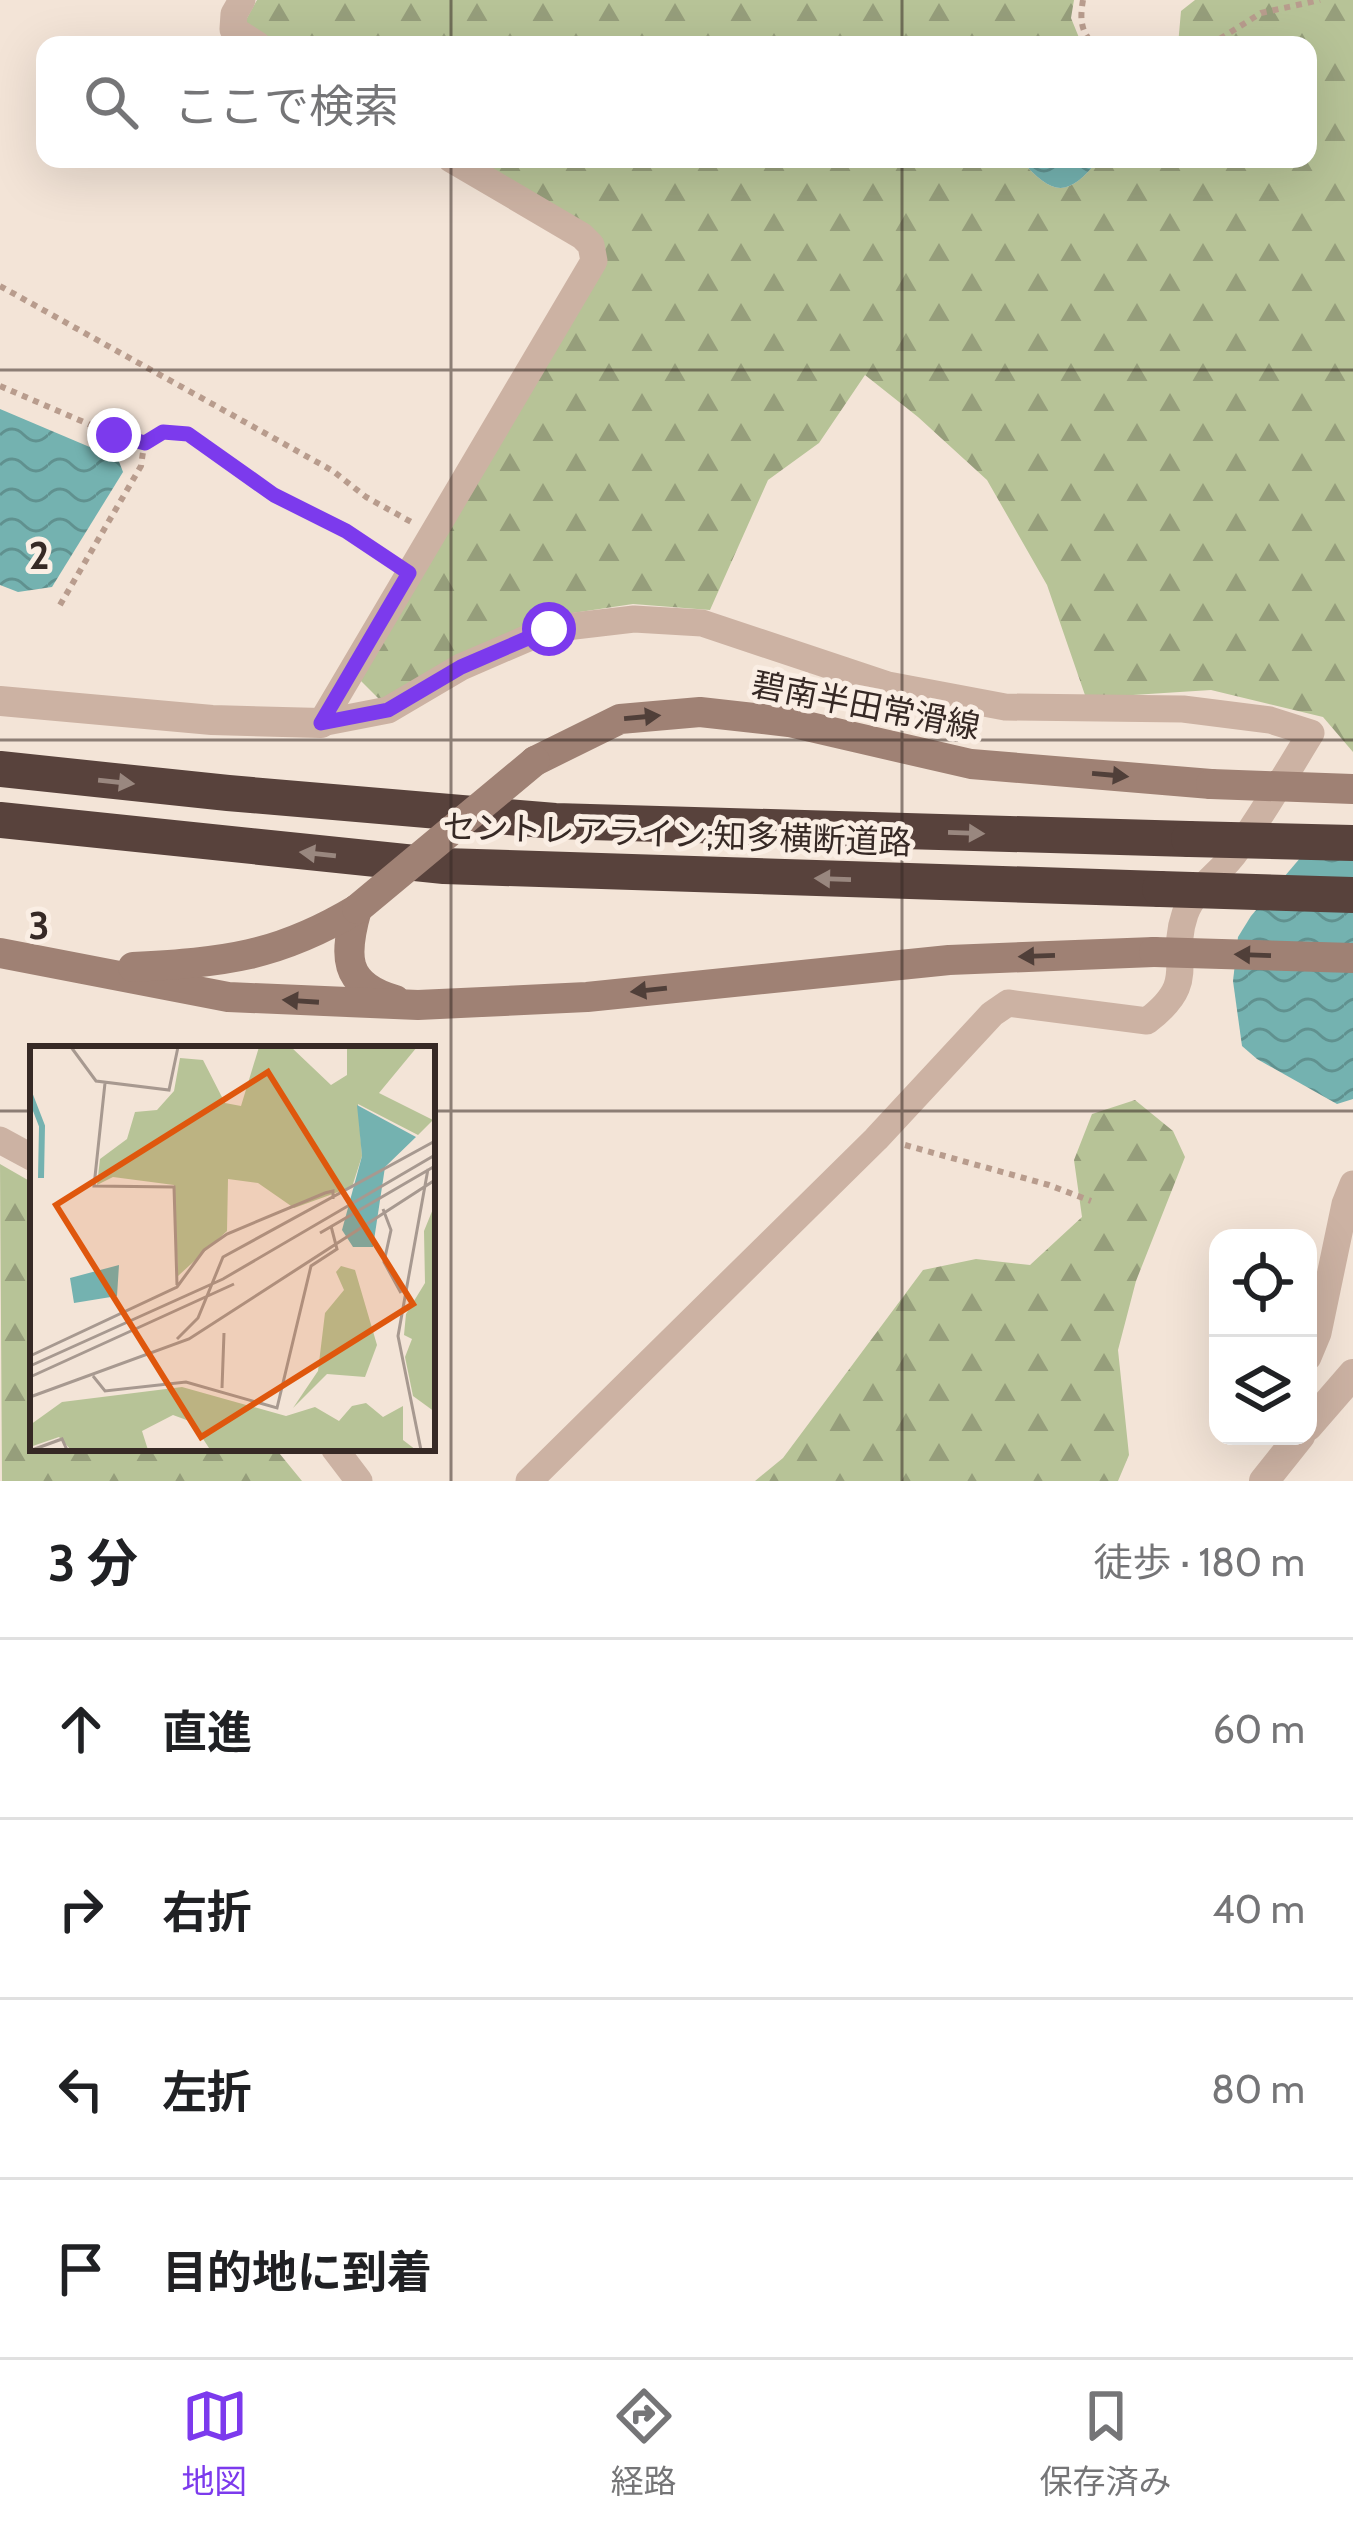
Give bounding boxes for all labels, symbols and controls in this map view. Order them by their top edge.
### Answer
search box [36,36,1317,168]
icon: search [78,69,144,135]
text: ここで検索 [174,79,399,133]
route end [87,408,141,462]
text: 2 [29,531,49,579]
route start [522,602,576,656]
street label: 碧南半田常滑線 [749,663,983,747]
one-way arrow [623,707,661,726]
one-way arrow [1091,766,1129,785]
one-way arrow [98,773,135,792]
street label: セントレアライン;知多横断道路 [442,806,912,862]
one-way arrow [948,823,986,842]
one-way arrow [299,844,336,863]
one-way arrow [813,869,851,888]
text: 3 [28,901,50,949]
one-way arrow [1233,945,1271,964]
one-way arrow [1017,947,1055,966]
one-way arrow [629,981,667,1000]
one-way arrow [282,992,319,1011]
inset map [30,1046,435,1451]
map controls [1209,1229,1317,1445]
button: locate [1209,1229,1317,1337]
button: layers [1209,1337,1317,1445]
text: 3 分 [48,1532,138,1594]
text: 徒歩 · 180 m [1094,1538,1305,1586]
icon: ahead [48,1696,114,1762]
text: 直進 [162,1705,252,1759]
text: 60 m [1213,1705,1305,1753]
icon: right [48,1876,114,1942]
text: 右折 [162,1885,252,1939]
text: 40 m [1212,1885,1305,1933]
icon: left [48,2056,114,2122]
text: 左折 [162,2065,252,2119]
text: 80 m [1211,2065,1305,2113]
icon: arrive [48,2236,114,2302]
text: 目的地に到着 [162,2245,432,2299]
tab: 地図 [182,2383,248,2503]
tab: 経路 [611,2383,677,2503]
tab: 保存済み [1040,2383,1172,2503]

